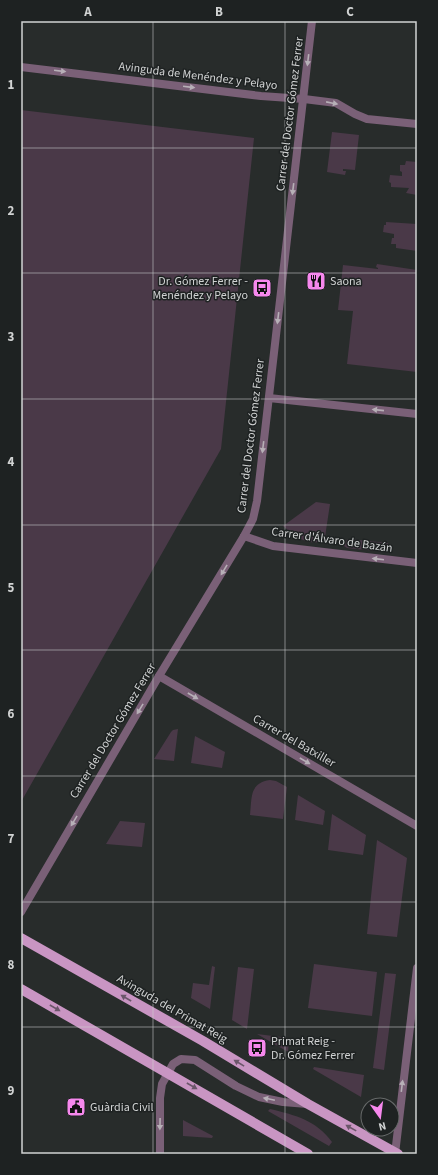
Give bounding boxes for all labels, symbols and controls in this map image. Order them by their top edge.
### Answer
text: A [83,3,92,21]
text: B [215,3,223,21]
text: C [346,3,354,21]
street label: Carrer del Doctor Gómez Ferrer [272,35,308,192]
one-way arrow [305,54,311,66]
street label: Avinguda de Menéndez y Pelayo [118,58,278,94]
one-way arrow [54,68,66,74]
text: 1 [8,76,15,94]
one-way arrow [183,84,195,90]
one-way arrow [325,100,338,106]
one-way arrow [290,183,296,195]
text: 2 [8,202,15,220]
restaurant icon: Saona [305,270,327,292]
place label: Dr. Gómez Ferrer - Menéndez y Pelayo [152,273,248,304]
place label: Saona [330,273,362,290]
bus stop icon: Dr. Gómez Ferrer - Menéndez y Pelayo [251,277,273,299]
one-way arrow [275,312,281,324]
text: 3 [8,328,15,346]
street label: Carrer del Doctor Gómez Ferrer [233,357,269,514]
one-way arrow [372,406,384,413]
one-way arrow [260,441,266,453]
text: 4 [8,453,15,471]
street label: Carrer d'Álvaro de Bazán [270,523,394,557]
one-way arrow [372,555,384,562]
one-way arrow [221,564,228,576]
text: 5 [8,579,15,597]
street label: Carrer del Doctor Gómez Ferrer [66,659,161,802]
one-way arrow [187,692,199,699]
one-way arrow [136,703,143,715]
text: 6 [8,705,15,723]
street label: Carrer del Batxiller [249,710,339,772]
one-way arrow [299,758,311,765]
one-way arrow [70,815,77,827]
text: 7 [8,830,15,848]
text: 8 [8,956,15,974]
street label: Avinguda del Primat Reig [114,970,230,1048]
one-way arrow [121,994,132,1001]
one-way arrow [49,1005,61,1012]
place label: Primat Reig - Dr. Gómez Ferrer [271,1033,355,1064]
bus stop icon: Primat Reig - Dr. Gómez Ferrer [246,1037,268,1059]
one-way arrow [233,1059,245,1066]
one-way arrow [399,1080,406,1092]
text: 9 [8,1082,15,1100]
one-way arrow [186,1083,198,1090]
one-way arrow [263,1095,276,1101]
public building icon: Guàrdia Civil [65,1096,87,1118]
north arrow [360,1097,400,1137]
place label: Guàrdia Civil [90,1099,154,1116]
one-way arrow [157,1118,163,1131]
text: N [377,1118,388,1134]
one-way arrow [345,1125,357,1132]

